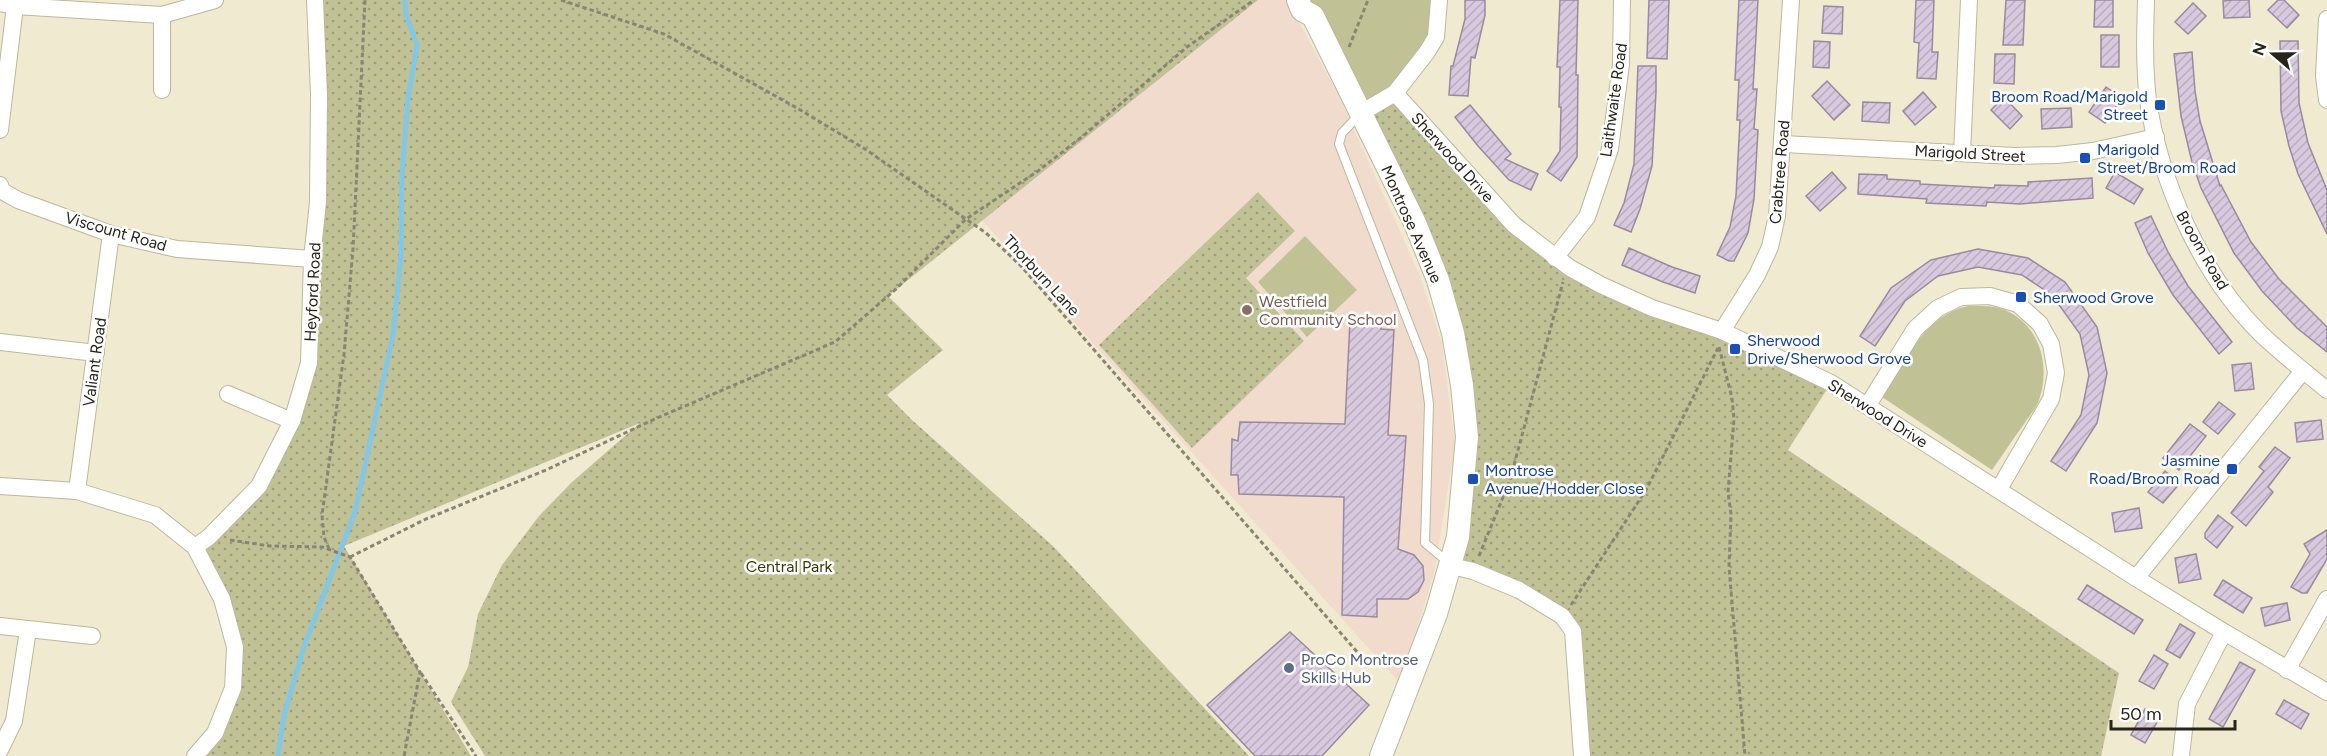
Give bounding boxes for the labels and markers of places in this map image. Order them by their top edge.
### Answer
place label: Broom Road/Marigold Street [1991,87,2148,124]
marker: Broom Road/Marigold Street [2153,98,2167,112]
place label: Marigold Street/Broom Road [2097,140,2236,177]
marker: Marigold Street/Broom Road [2078,151,2092,165]
place label: Sherwood Grove [2033,288,2154,307]
marker: Sherwood Grove [2014,290,2028,304]
place label: Westfield Community School [1259,292,1397,329]
marker: Westfield Community School [1240,303,1254,317]
place label: Sherwood Drive/Sherwood Grove [1747,331,1911,368]
marker: Sherwood Drive/Sherwood Grove [1728,342,1742,356]
place label: Jasmine Road/Broom Road [2089,451,2220,488]
place label: Montrose Avenue/Hodder Close [1485,461,1644,498]
marker: Jasmine Road/Broom Road [2225,462,2239,476]
marker: Montrose Avenue/Hodder Close [1466,472,1480,486]
place label: ProCo Montrose Skills Hub [1301,650,1419,687]
marker: ProCo Montrose Skills Hub [1282,661,1296,675]

